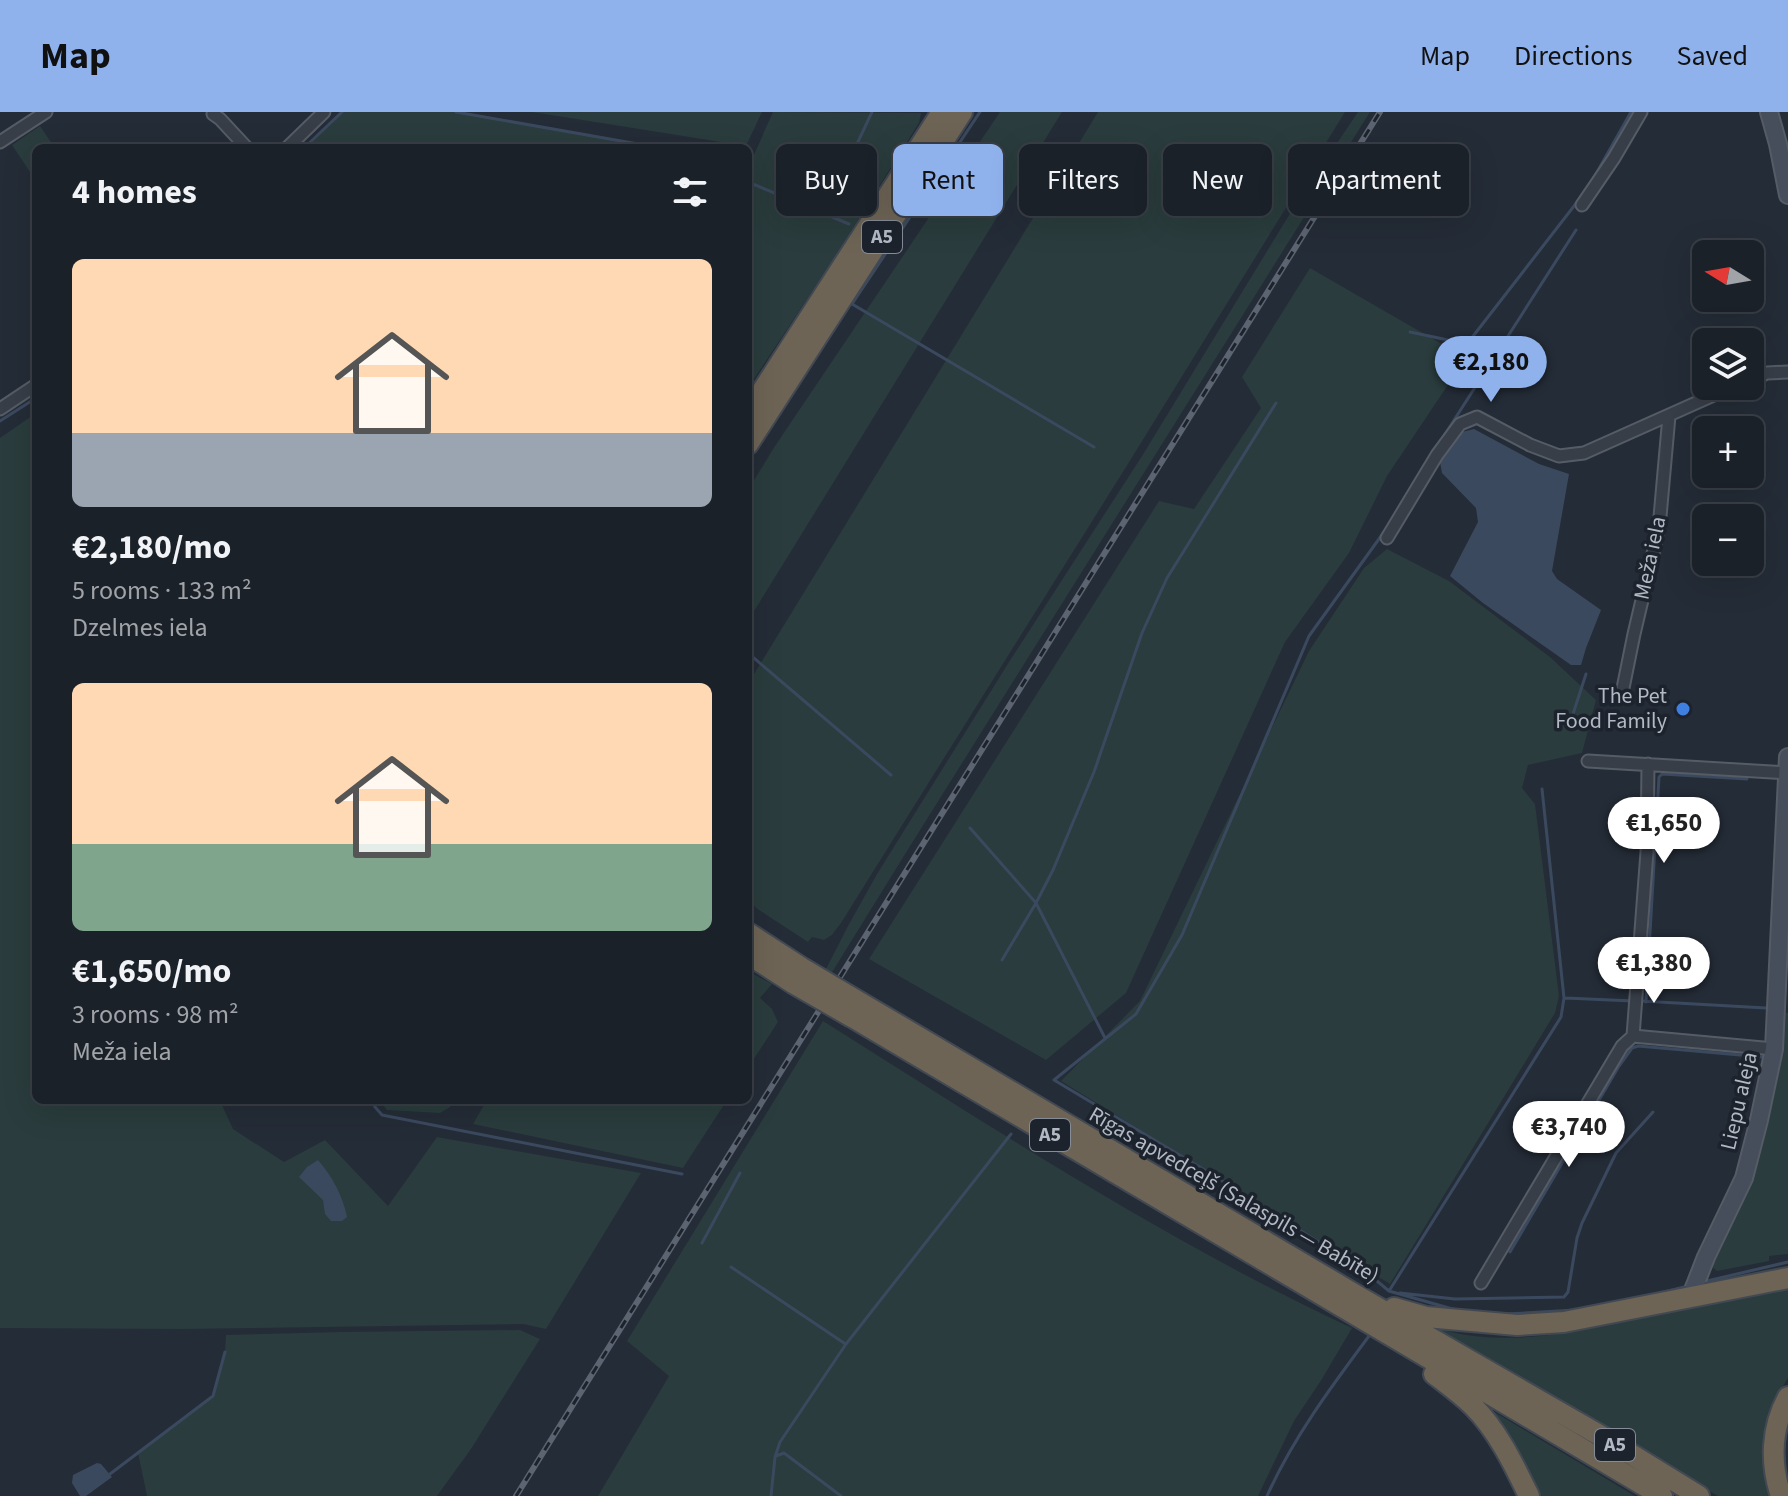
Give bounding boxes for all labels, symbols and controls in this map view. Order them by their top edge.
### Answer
text: Map [40,29,111,83]
text: Map [1420,36,1470,76]
text: Directions [1514,36,1633,76]
text: Saved [1677,36,1748,76]
chip: Buy [776,144,877,216]
chip: Rent [893,144,1003,216]
chip: Filters [1019,144,1147,216]
chip: New [1163,144,1272,216]
chip: Apartment [1288,144,1469,216]
text: 4 homes [72,168,197,217]
icon: filters [668,170,712,214]
road number: A5 [862,221,902,253]
north arrow [1692,240,1764,312]
map controls [1692,240,1764,576]
icon: home [320,311,464,455]
button: layers [1692,328,1764,400]
pin: €2,180 [1426,336,1556,404]
text: €2,180 [1453,343,1529,380]
button: + [1692,416,1764,488]
button: − [1692,504,1764,576]
street label: Meža iela [1626,513,1674,603]
text: €2,180/mo [72,523,232,572]
text: 5 rooms · 133 m² [72,572,251,609]
text: Dzelmes iela [72,609,208,646]
place label: The Pet Food Family [1555,680,1668,737]
marker: The Pet Food Family [1674,700,1692,718]
icon: home [320,735,464,879]
pin: €1,650 [1599,797,1729,865]
text: €1,650 [1626,804,1702,841]
pin: €1,380 [1589,937,1719,1005]
text: €1,380 [1616,944,1692,981]
text: €1,650/mo [72,947,232,996]
text: 3 rooms · 98 m² [72,996,239,1033]
text: Meža iela [72,1033,172,1070]
street label: Liepu aleja [1712,1049,1766,1153]
street label: Rīgas apvedceļš (Salaspils — Babīte) [1083,1099,1385,1291]
pin: €3,740 [1504,1101,1634,1169]
text: €3,740 [1531,1108,1607,1145]
road number: A5 [1030,1119,1070,1151]
road number: A5 [1595,1429,1635,1461]

